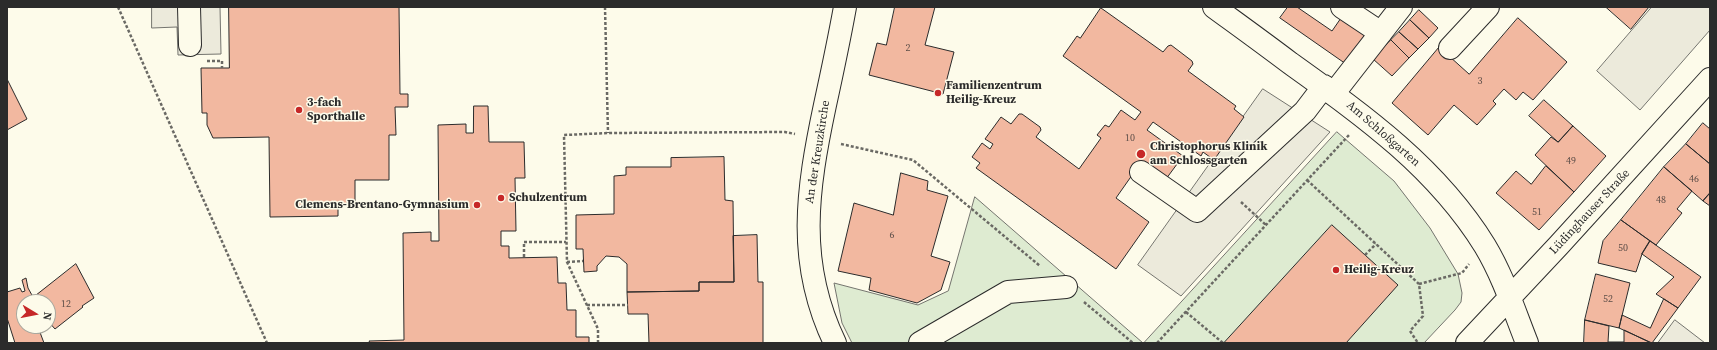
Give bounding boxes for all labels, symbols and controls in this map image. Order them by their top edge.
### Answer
house number: 2 [906,42,910,54]
house number: 3 [1478,75,1482,87]
place label: Familienzentrum Heilig-Kreuz [946,79,1042,107]
marker: Familienzentrum Heilig-Kreuz [933,88,943,98]
place label: 3-fach Sporthalle [307,96,365,124]
street label: Am Schloßgarten [1343,98,1423,170]
street label: An der Kreuzkirche [803,99,833,205]
marker: 3-fach Sporthalle [294,105,304,115]
house number: 10 [1125,132,1135,144]
place label: Christophorus Klinik am Schlossgarten [1150,140,1267,168]
marker: Christophorus Klinik am Schlossgarten [1135,148,1147,160]
house number: 49 [1566,155,1576,167]
street label: Lüdinghauser Straße [1547,166,1633,258]
house number: 46 [1689,173,1699,185]
place label: Schulzentrum [509,191,587,205]
marker: Schulzentrum [496,193,506,203]
house number: 48 [1656,194,1666,206]
place label: Clemens-Brentano-Gymnasium [295,198,469,212]
marker: Clemens-Brentano-Gymnasium [472,200,482,210]
house number: 51 [1532,206,1542,218]
house number: 6 [890,229,894,241]
house number: 50 [1618,242,1628,254]
place label: Heilig-Kreuz [1344,263,1414,277]
marker: Heilig-Kreuz [1331,265,1341,275]
house number: 52 [1603,293,1613,305]
north arrow [16,294,56,334]
house number: 12 [61,298,71,310]
text: N [39,311,55,321]

